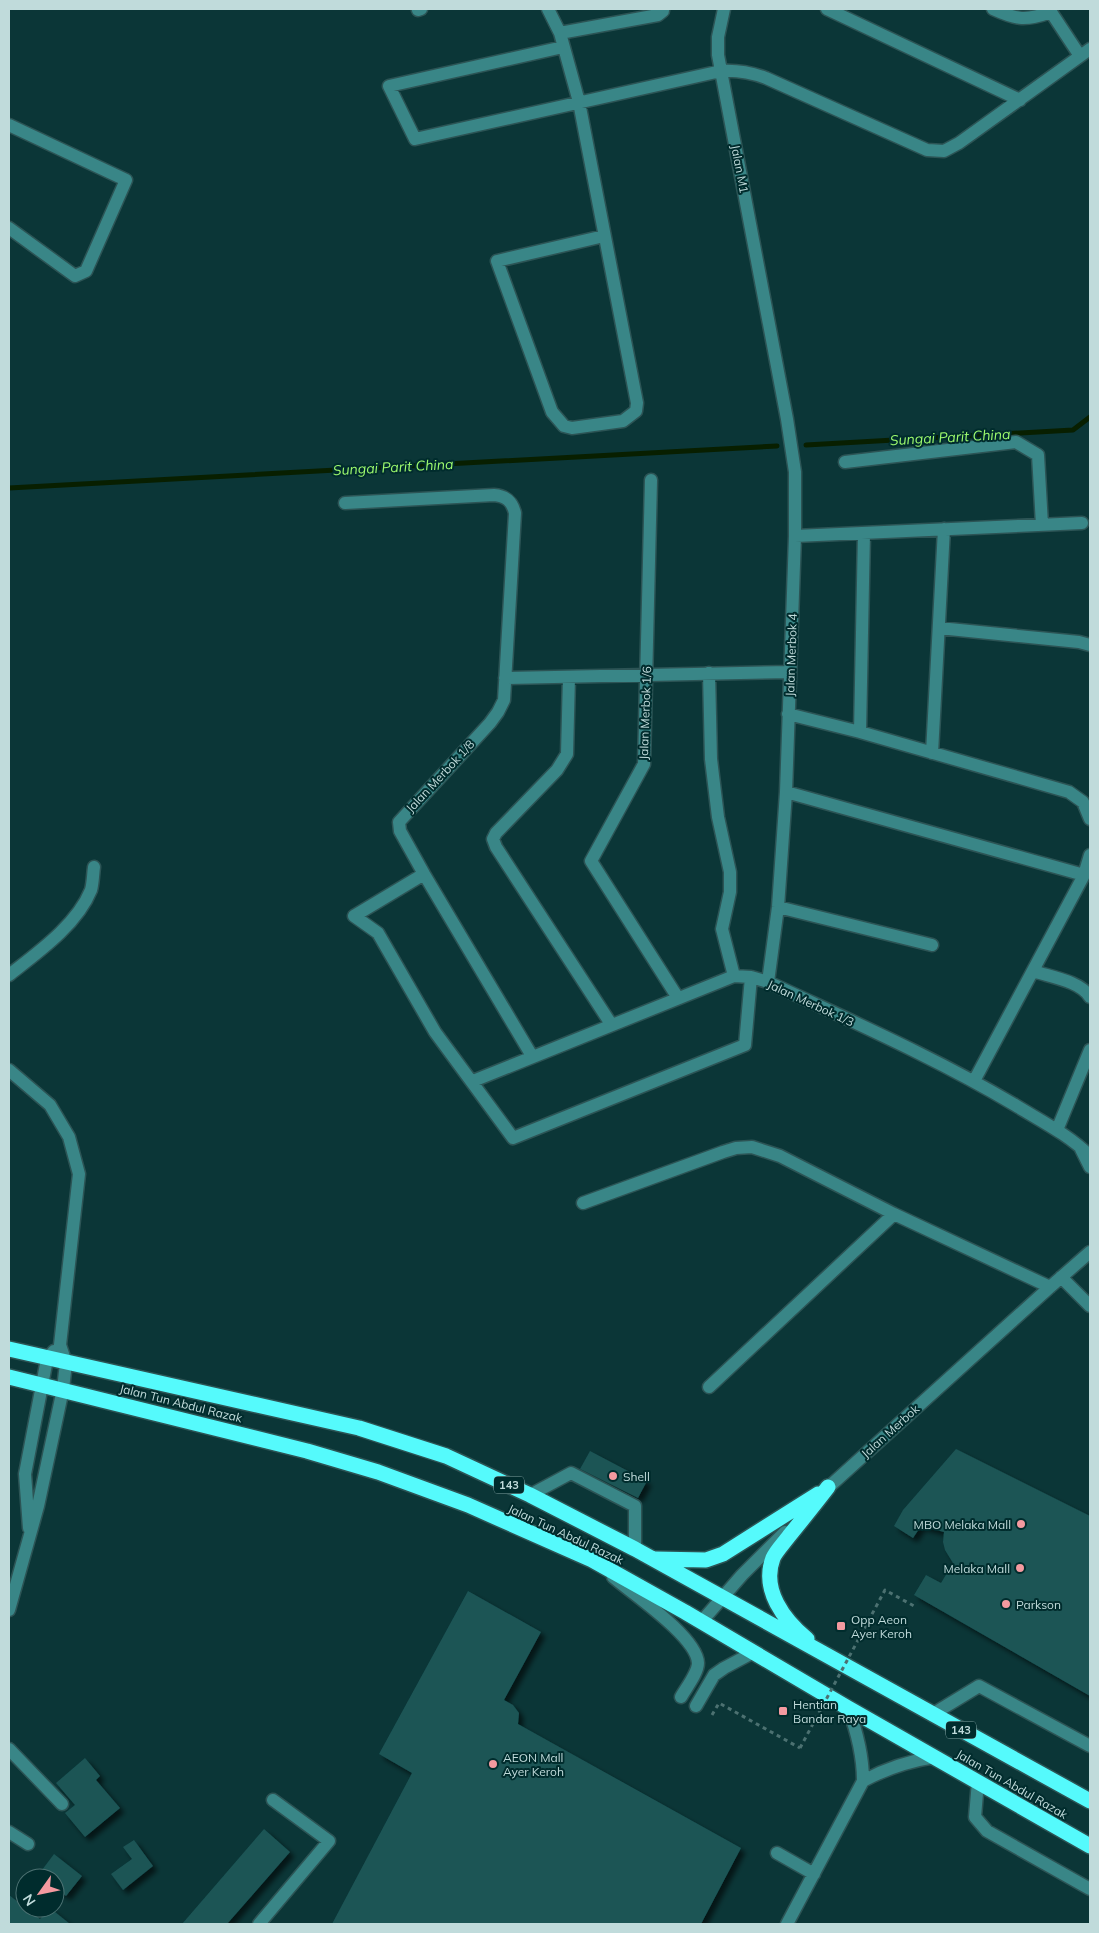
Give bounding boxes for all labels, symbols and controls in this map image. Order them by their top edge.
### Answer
street label: Jalan M1 [728,144,752,194]
water label: Sungai Parit China [889,425,1011,449]
water label: Sungai Parit China [332,455,454,479]
street label: Jalan Merbok 4 [782,613,800,697]
street label: Jalan Merbok 1/6 [636,666,654,760]
street label: Jalan Merbok 1/8 [403,737,477,815]
street label: Jalan Merbok 1/3 [765,976,857,1030]
street label: Jalan Tun Abdul Razak [118,1380,245,1426]
street label: Jalan Merbok [858,1401,923,1461]
place label: Shell [623,1469,650,1484]
marker: Shell [607,1470,619,1482]
road number: 143 [494,1476,524,1494]
street label: Jalan Tun Abdul Razak [506,1501,627,1568]
place label: MBO Melaka Mall [914,1517,1011,1532]
marker: MBO Melaka Mall [1015,1518,1027,1530]
place label: Melaka Mall [943,1561,1010,1576]
marker: Melaka Mall [1014,1562,1026,1574]
place label: Parkson [1016,1597,1061,1612]
marker: Parkson [1000,1598,1012,1610]
place label: Opp Aeon Ayer Keroh [851,1612,912,1641]
marker: Opp Aeon Ayer Keroh [835,1620,847,1632]
place label: Hentian Bandar Raya [793,1697,866,1726]
marker: Hentian Bandar Raya [777,1705,789,1717]
road number: 143 [946,1722,976,1738]
street label: Jalan Tun Abdul Razak [954,1746,1071,1822]
place label: AEON Mall Ayer Keroh [503,1750,564,1779]
marker: AEON Mall Ayer Keroh [487,1758,499,1770]
north arrow [15,1868,65,1918]
text: N [19,1891,40,1909]

